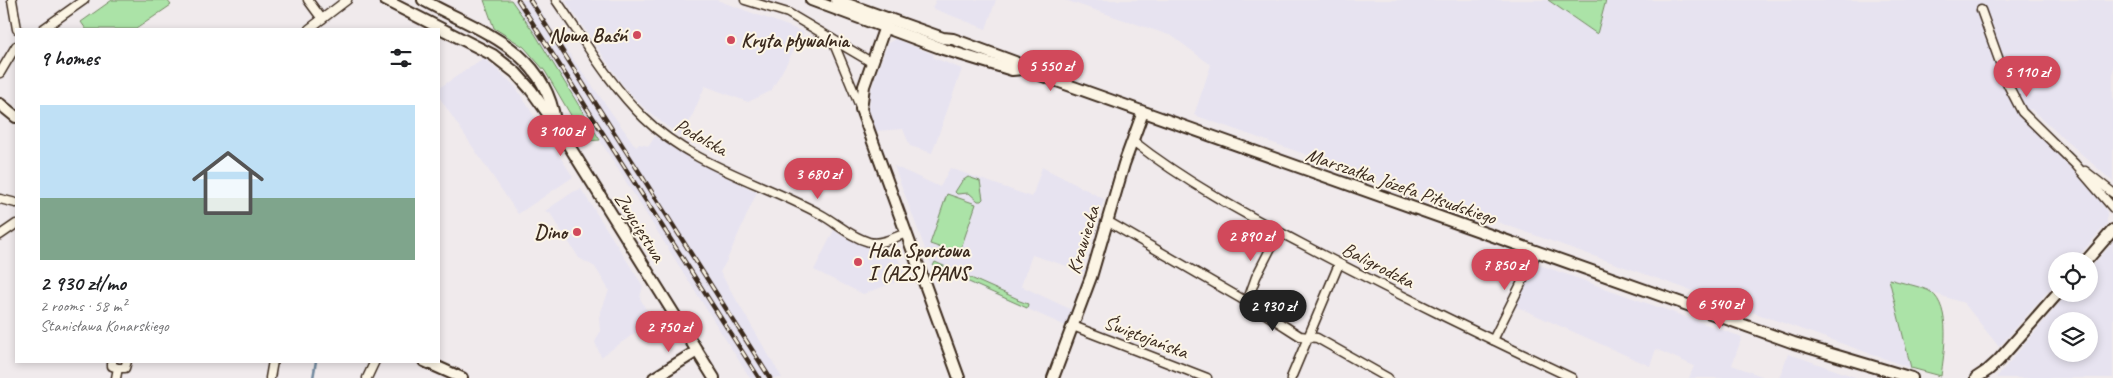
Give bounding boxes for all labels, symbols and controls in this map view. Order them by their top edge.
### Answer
place label: Nowa Baśń [550,23,629,48]
place label: Kryta pływalnia [741,28,850,54]
marker: Nowa Baśń [631,29,643,41]
marker: Kryta pływalnia [725,34,737,46]
icon: filters [387,44,415,72]
text: 9 homes [40,45,99,71]
pin: 5 550 zł [999,49,1103,92]
text: 5 550 zł [1029,56,1073,76]
pin: 5 110 zł [1975,56,2079,98]
text: 5 110 zł [2005,62,2049,82]
street label: Podolska [670,112,733,162]
pin: 3 100 zł [509,114,613,157]
text: 3 100 zł [538,121,584,141]
icon: home [183,138,273,228]
street label: Marszałka Józefa Piłsudskiego [1303,142,1500,231]
pin: 3 680 zł [766,158,870,200]
text: 3 680 zł [795,164,841,184]
street label: Zwycięstwa [609,188,672,267]
street label: Krawiecka [1061,202,1106,277]
place label: Dino [535,220,569,245]
pin: 2 890 zł [1199,220,1303,262]
marker: Dino [571,226,583,238]
text: 2 890 zł [1229,226,1274,246]
street label: Baligrodzka [1338,236,1419,294]
place label: Hala Sportowa I (AZS) PANS [868,238,972,286]
pin: 7 850 zł [1453,248,1557,291]
map controls [2048,252,2098,362]
button: locate [2048,252,2098,302]
text: 7 850 zł [1483,255,1527,275]
marker: Hala Sportowa I (AZS) PANS [852,256,864,268]
text: 2 930 zł/mo [40,270,126,296]
pin: 6 540 zł [1668,288,1772,330]
pin: 2 930 zł [1221,290,1325,332]
text: 6 540 zł [1697,294,1743,314]
text: 2 rooms · 58 m² [40,296,126,316]
text: 2 930 zł [1251,296,1296,316]
pin: 2 750 zł [617,310,721,353]
street label: Świętojańska [1100,310,1193,365]
button: layers [2048,312,2098,362]
text: Stanisława Konarskiego [40,316,169,336]
text: 2 750 zł [647,317,691,337]

